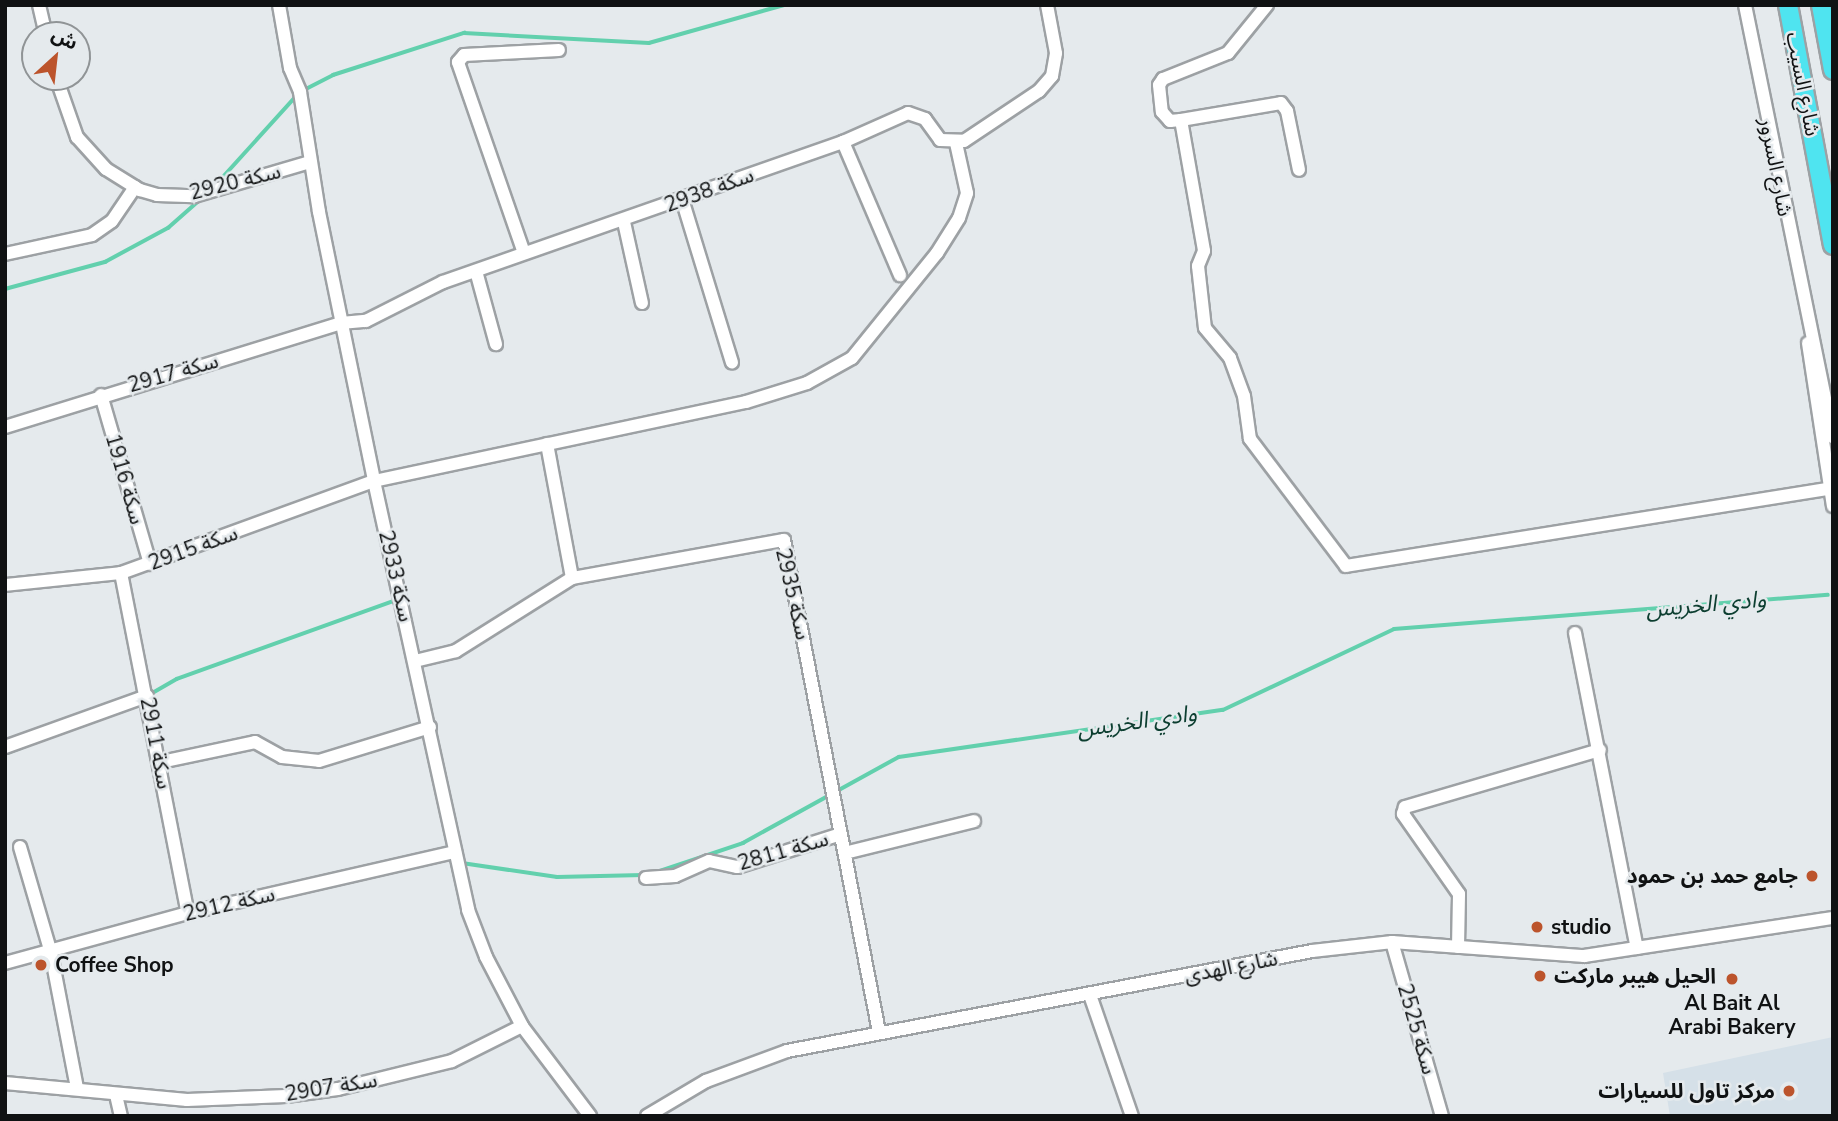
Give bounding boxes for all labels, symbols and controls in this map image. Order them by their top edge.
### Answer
north arrow [21,21,91,91]
text: ش [47,22,82,57]
street label: شارع السيب [1781,30,1825,138]
street label: شارع السرور [1754,115,1798,219]
street label: سكة 2920 [187,159,283,205]
street label: سكة 2938 [661,162,757,218]
street label: سكة 2917 [125,348,221,398]
street label: سكة 1916 [100,431,150,527]
street label: سكة 2915 [145,520,241,576]
street label: سكة 2933 [373,528,419,624]
street label: سكة 2935 [770,546,816,642]
water label: وادي الخريس [1645,586,1767,624]
street label: سكة 2911 [135,695,177,791]
water label: وادي الخريس [1075,700,1199,744]
street label: سكة 2811 [735,826,831,876]
place label: جامع حمد بن حمود [1627,863,1798,889]
marker: جامع حمد بن حمود [1804,868,1820,884]
street label: سكة 2912 [181,881,277,927]
place label: studio [1551,914,1611,940]
marker: studio [1529,919,1545,935]
street label: شارع الهدى [1182,946,1280,988]
place label: Coffee Shop [55,952,174,978]
marker: Coffee Shop [33,957,49,973]
place label: الحيل هيبر ماركت [1554,963,1716,989]
marker: الحيل هيبر ماركت [1532,968,1548,984]
marker: Al Bait Al Arabi Bakery [1724,971,1740,987]
street label: سكة 2525 [1392,981,1442,1077]
place label: Al Bait Al Arabi Bakery [1668,990,1796,1040]
street label: سكة 2907 [283,1067,379,1107]
place label: مركز تاول للسيارات [1598,1078,1775,1104]
marker: مركز تاول للسيارات [1781,1083,1797,1099]

